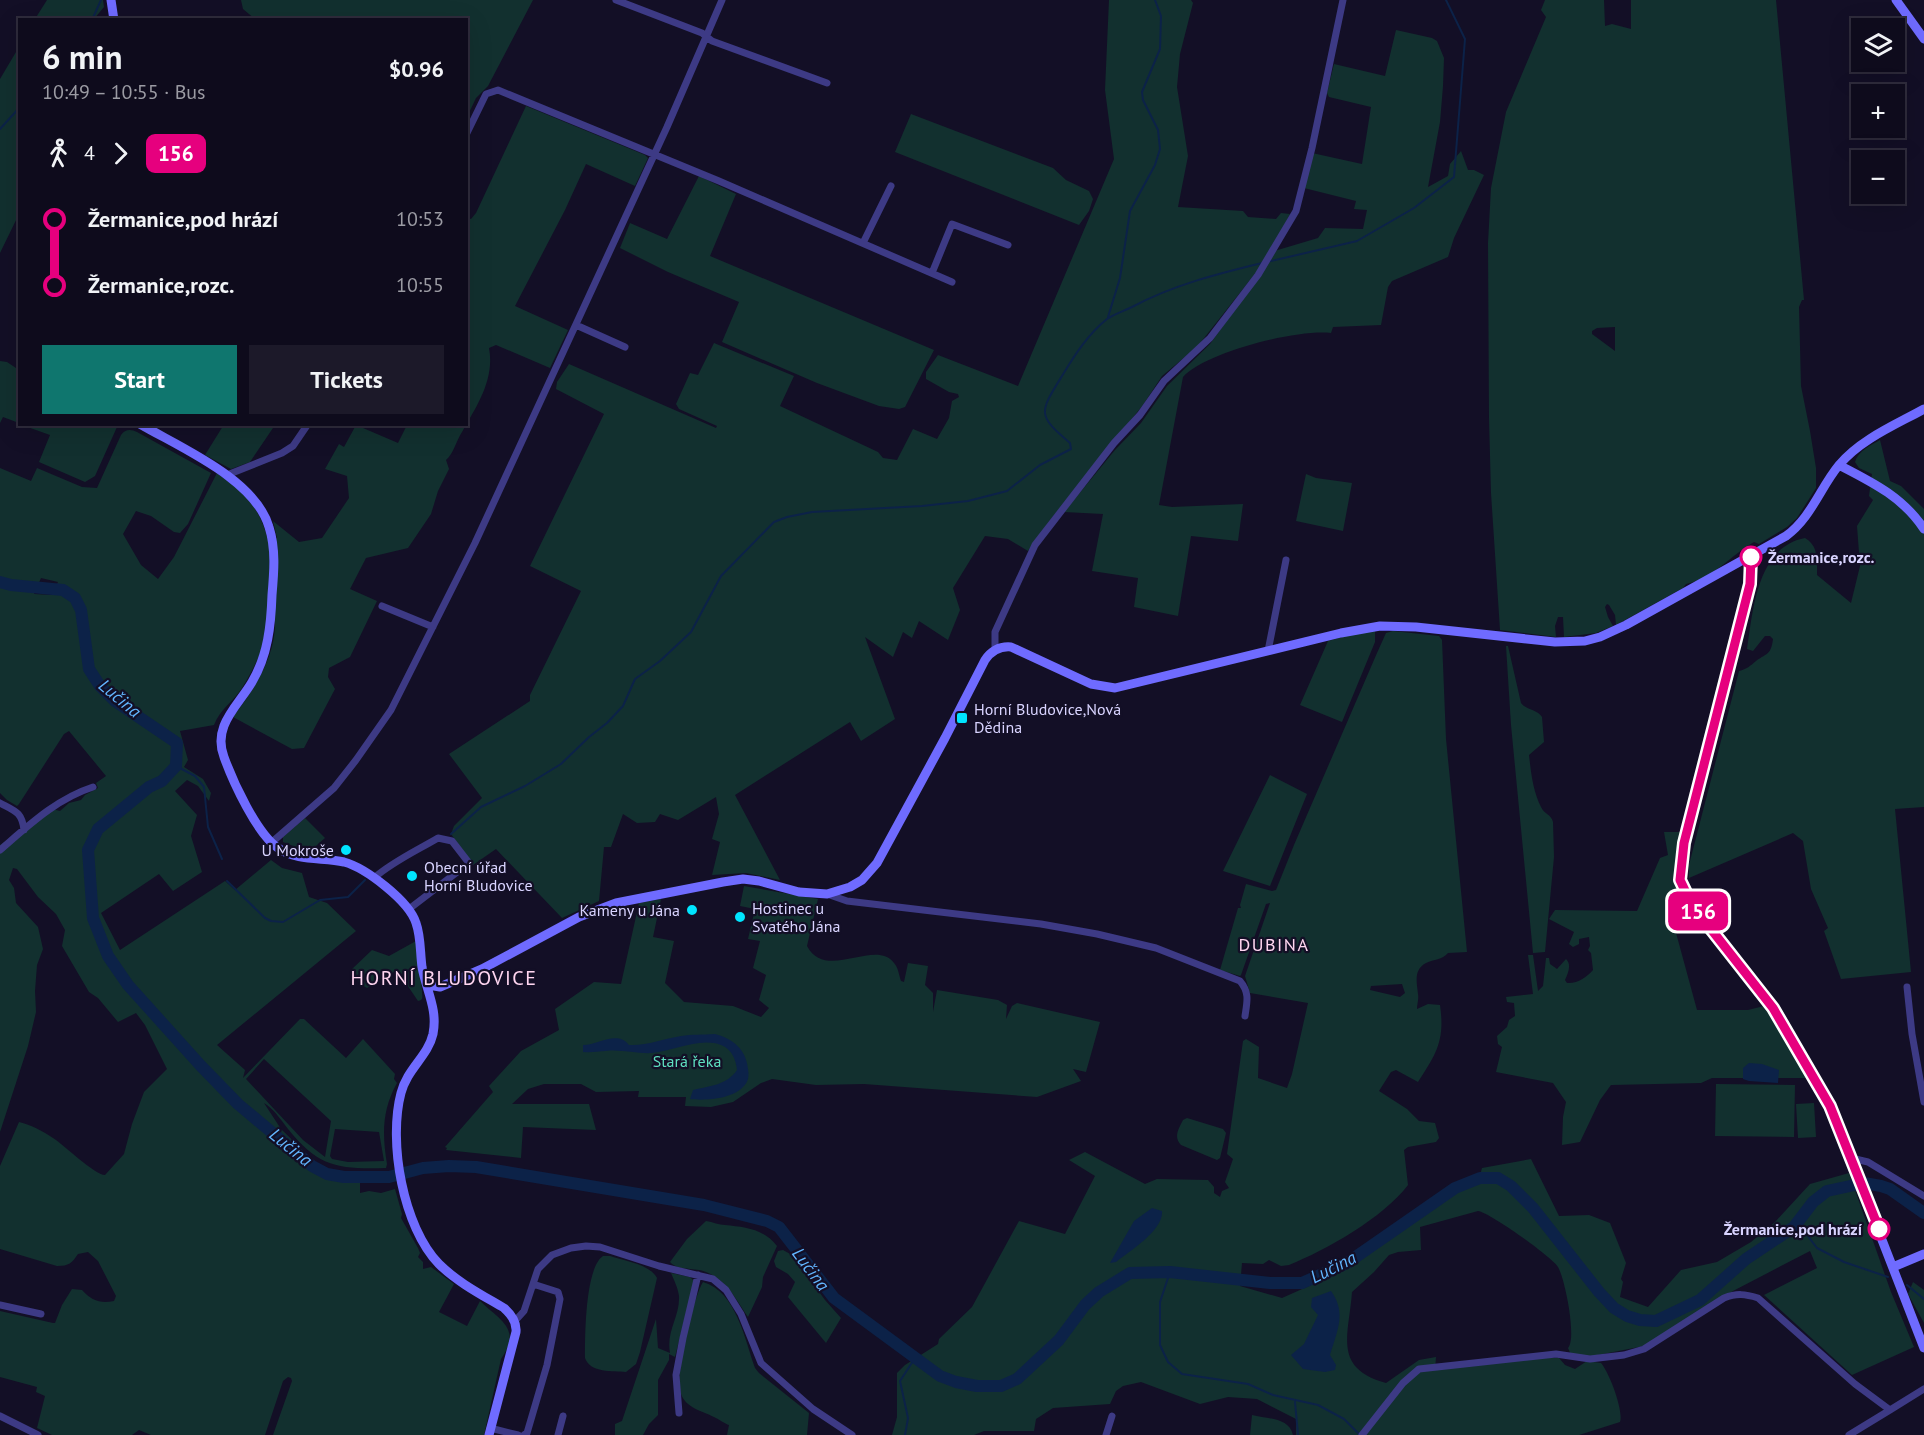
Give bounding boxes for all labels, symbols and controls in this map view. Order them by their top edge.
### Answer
map controls [1851,18,1905,204]
button: layers [1851,18,1905,72]
text: 6 min [42,35,123,78]
text: $0.96 [389,55,444,83]
text: 10:49 – 10:55 · Bus [42,79,206,105]
button: + [1851,84,1905,138]
icon: walk [42,137,75,170]
icon: forward [104,137,137,170]
text: 4 [84,140,95,166]
text: 156 [158,140,194,167]
button: − [1851,150,1905,204]
text: Žermanice,pod hrází [88,205,278,233]
text: 10:53 [396,206,444,232]
text: Žermanice,rozc. [88,271,235,299]
text: 10:55 [396,272,444,298]
button: Start [42,345,237,414]
button: Tickets [249,345,444,414]
marker: Žermanice,rozc. [1740,546,1762,568]
place label: Žermanice,rozc. [1768,547,1875,567]
water label: Lučina [94,674,146,723]
place label: Horní Bludovice,Nová Dědina [974,699,1121,737]
marker: Horní Bludovice,Nová Dědina [955,711,969,725]
place label: U Mokroše [262,840,334,860]
marker: U Mokroše [339,843,353,857]
place label: Obecní úřad Horní Bludovice [424,857,533,895]
marker: Obecní úřad Horní Bludovice [405,869,419,883]
line badge: 156 [1664,892,1732,930]
place label: Hostinec u Svatého Jána [752,898,840,936]
text: 156 [1680,898,1716,925]
place label: Kameny u Jána [580,900,680,920]
marker: Kameny u Jána [685,903,699,917]
marker: Hostinec u Svatého Jána [733,910,747,924]
district label: DUBINA [1239,933,1309,956]
district label: HORNÍ BLUDOVICE [351,965,537,991]
park label: Stará řeka [653,1051,721,1071]
water label: Lučina [265,1123,317,1171]
marker: Žermanice,pod hrází [1868,1218,1890,1240]
place label: Žermanice,pod hrází [1724,1219,1863,1239]
water label: Lučina [787,1243,835,1295]
water label: Lučina [1306,1246,1360,1288]

